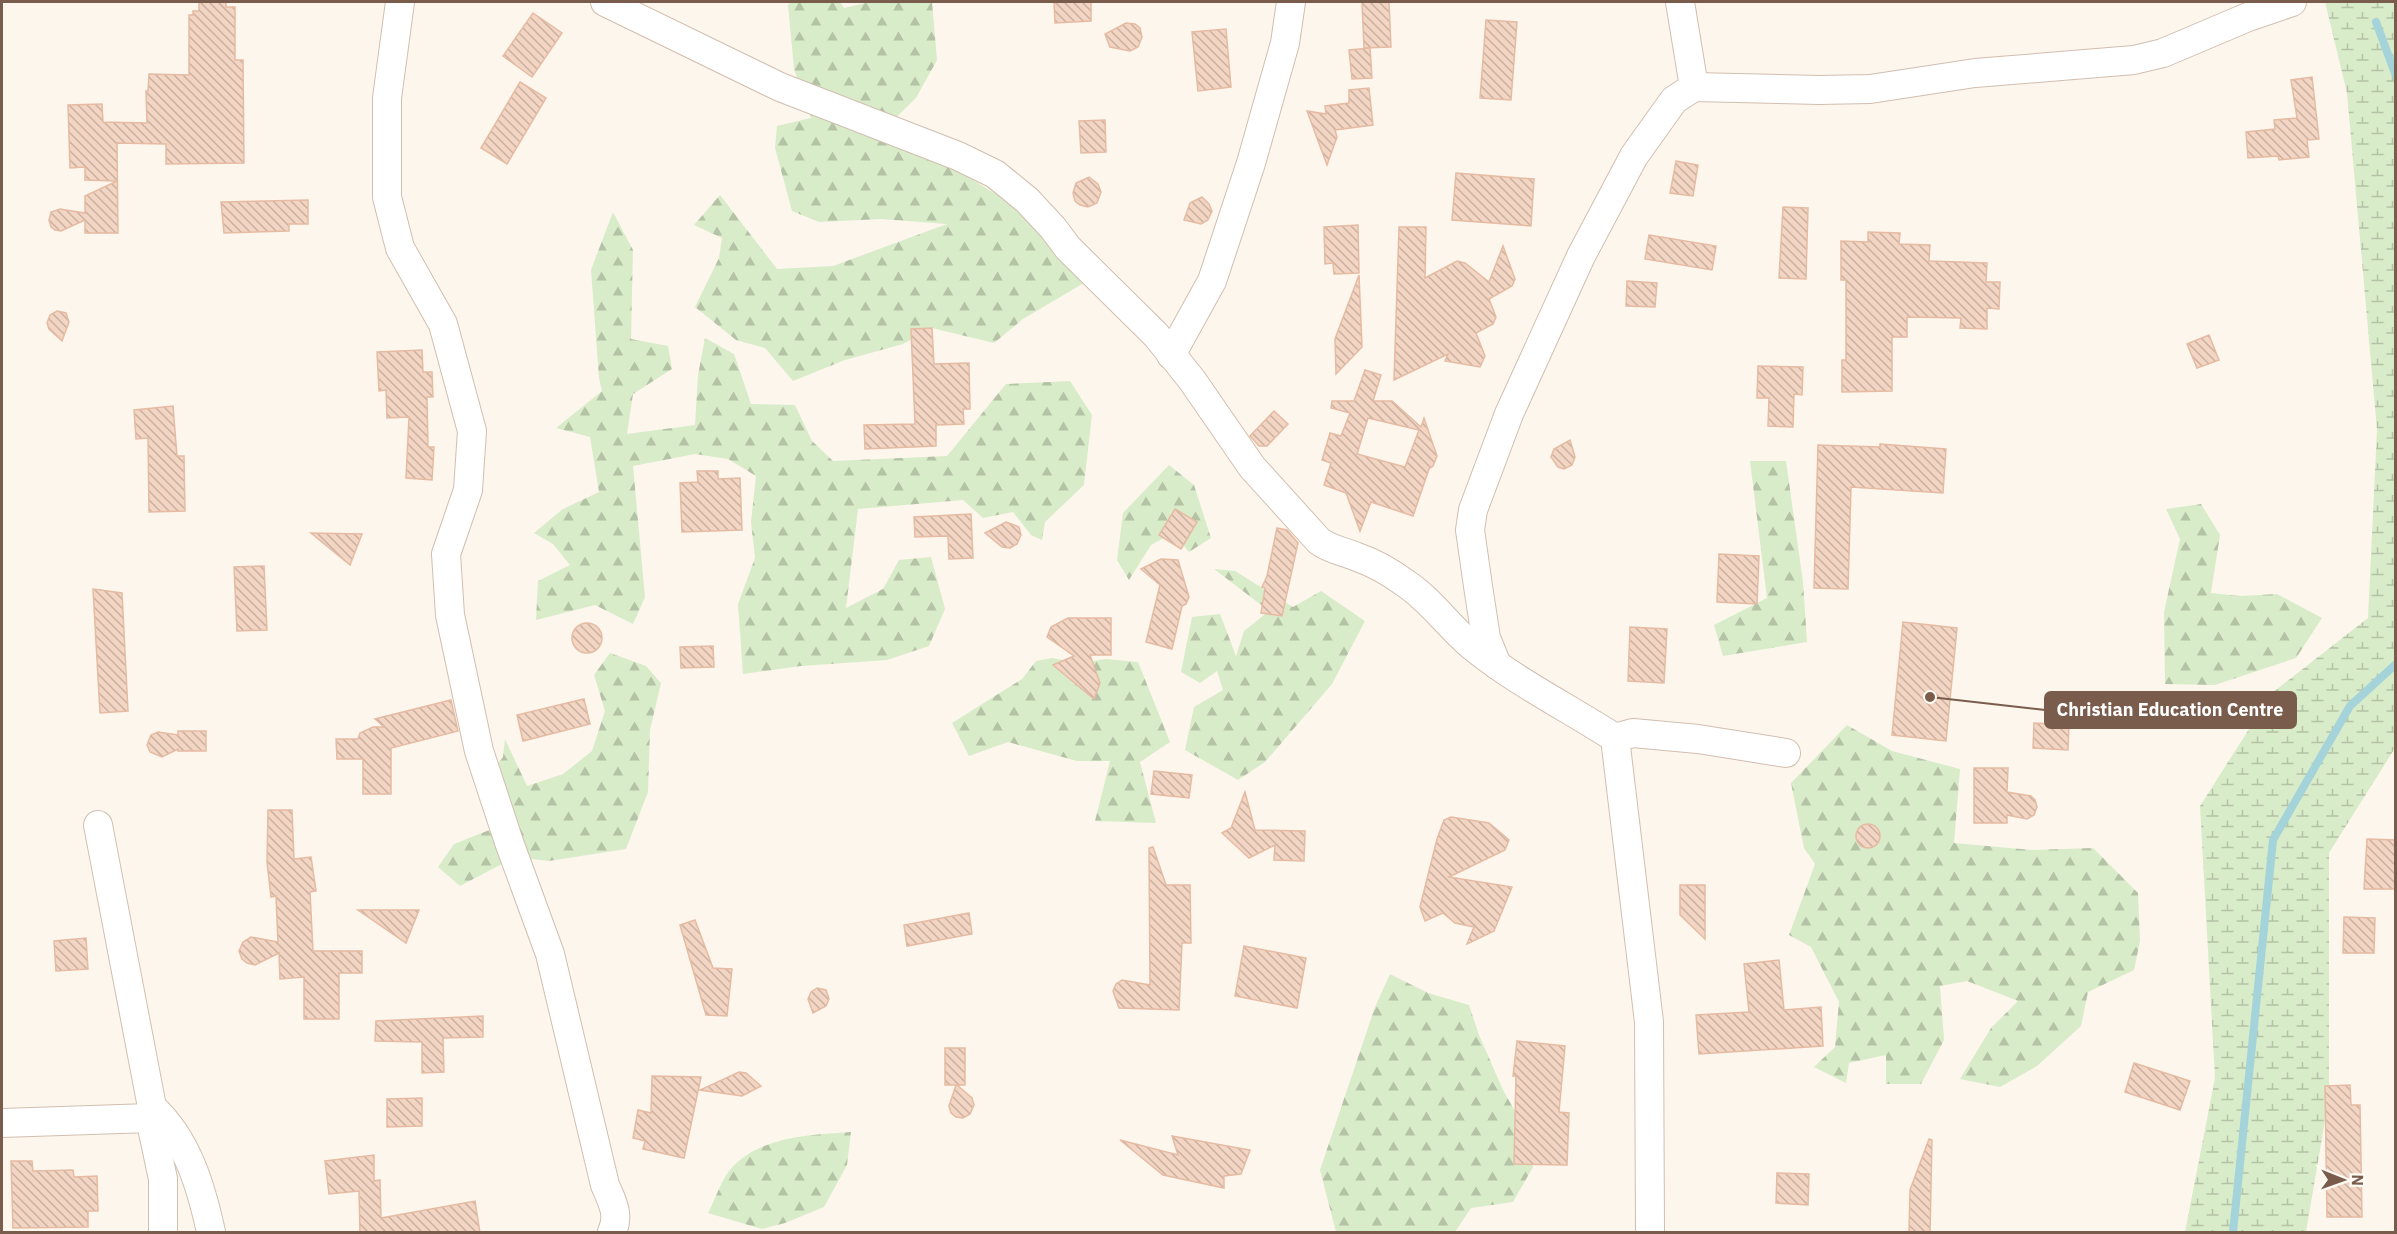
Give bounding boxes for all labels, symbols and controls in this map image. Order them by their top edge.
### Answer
callout: Christian Education Centre [2045,692,2296,728]
text: Christian Education Centre [2057,698,2283,721]
north arrow [2313,1150,2373,1210]
text: N [2348,1174,2368,1186]

